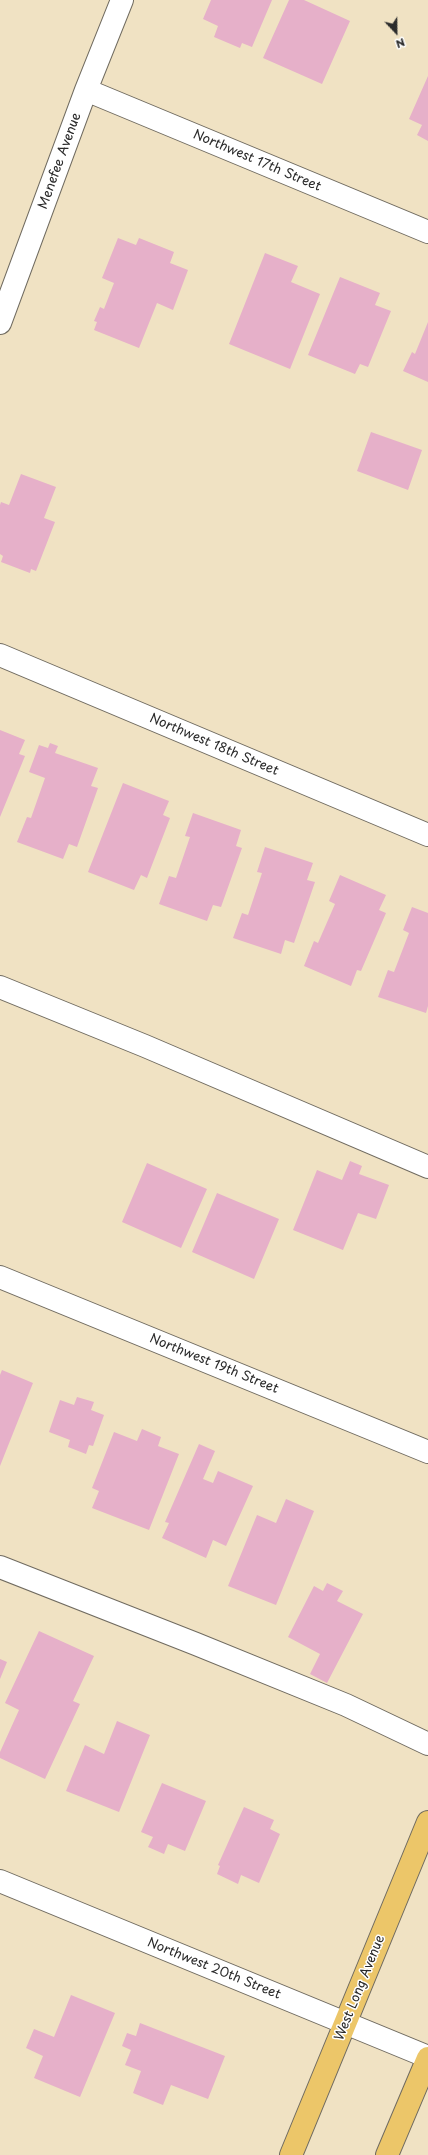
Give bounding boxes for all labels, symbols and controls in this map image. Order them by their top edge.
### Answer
north arrow [376,12,416,52]
text: N [393,34,408,53]
street label: Menefee Avenue [35,111,85,211]
street label: Northwest 17th Street [191,127,323,195]
street label: Northwest 18th Street [147,711,281,779]
street label: Northwest 19th Street [147,1331,281,1397]
street label: West Long Avenue [332,1933,388,2043]
street label: Northwest 20th Street [145,1935,283,2003]

